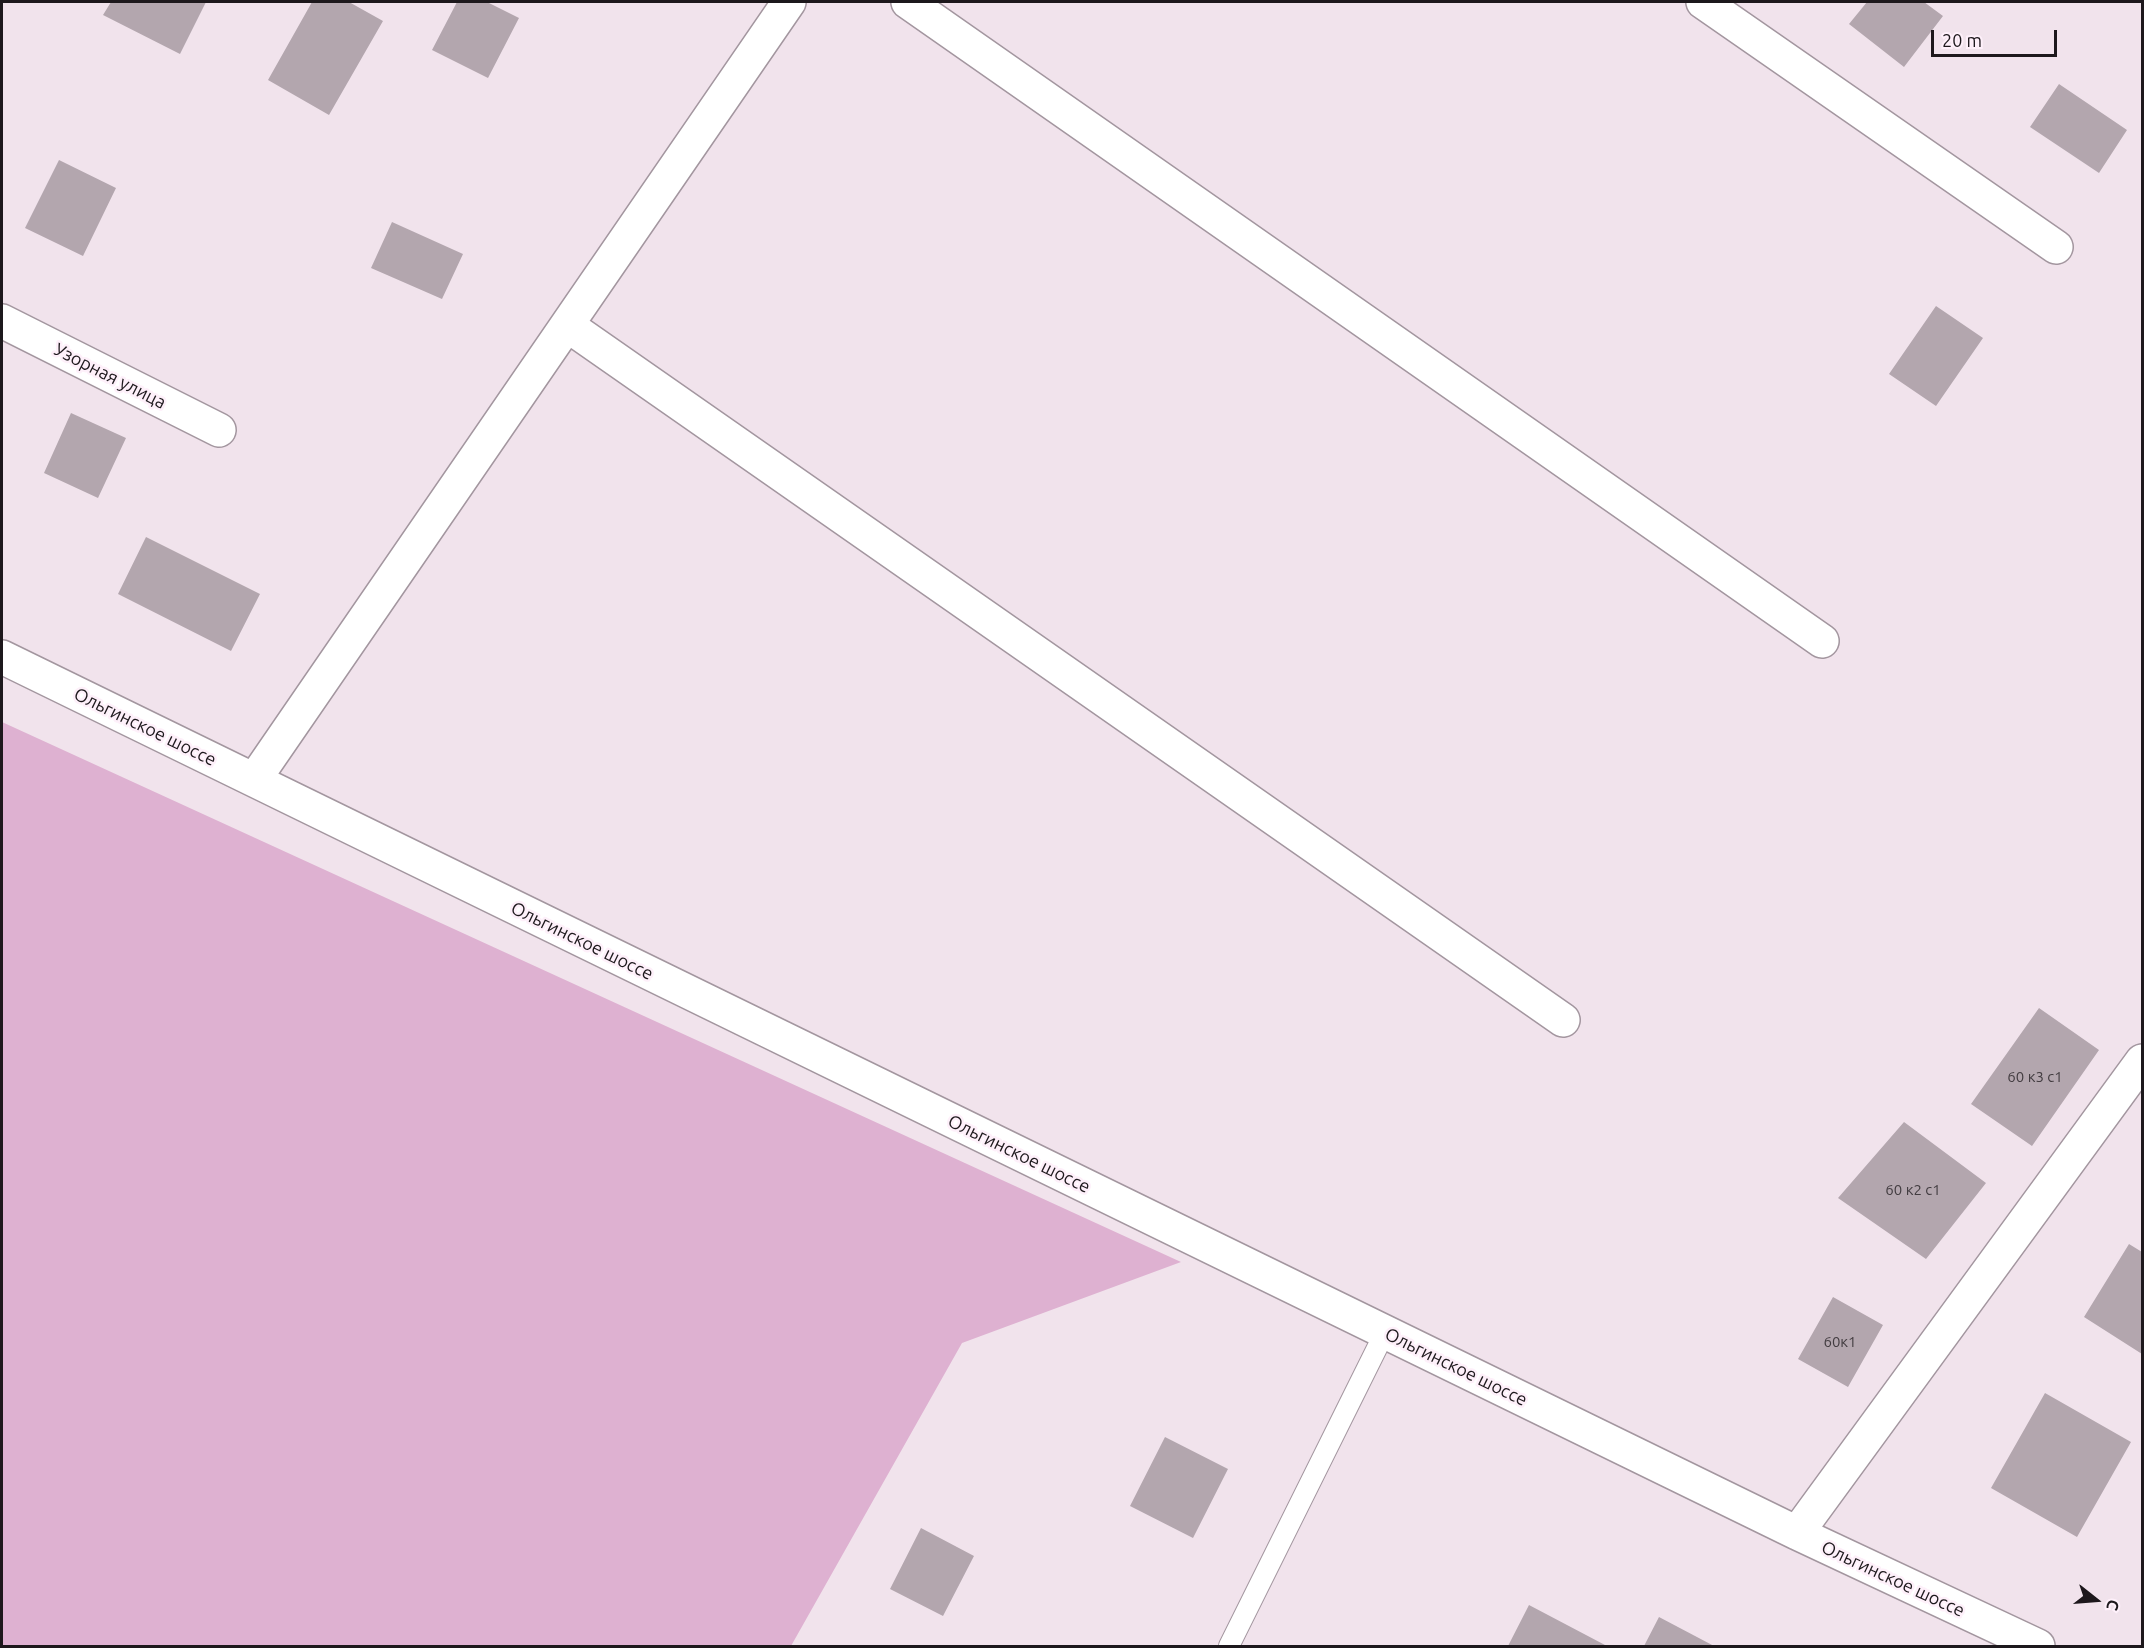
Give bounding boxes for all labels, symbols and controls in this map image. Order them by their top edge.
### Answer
scale bar [1934,18,2060,56]
text: 20 m [1942,30,1982,50]
street label: Узорная улица [50,339,170,413]
street label: Ольгинское шоссе [70,683,220,771]
street label: Ольгинское шоссе [507,897,657,985]
house number: 60 к3 с1 [2007,1068,2063,1086]
street label: Ольгинское шоссе [944,1110,1094,1198]
house number: 60 к2 с1 [1885,1181,1941,1199]
street label: Ольгинское шоссе [1381,1323,1531,1411]
house number: 60к1 [1823,1333,1857,1351]
street label: Ольгинское шоссе [1818,1536,1968,1622]
north arrow [2066,1570,2126,1630]
text: С [2103,1598,2123,1613]

